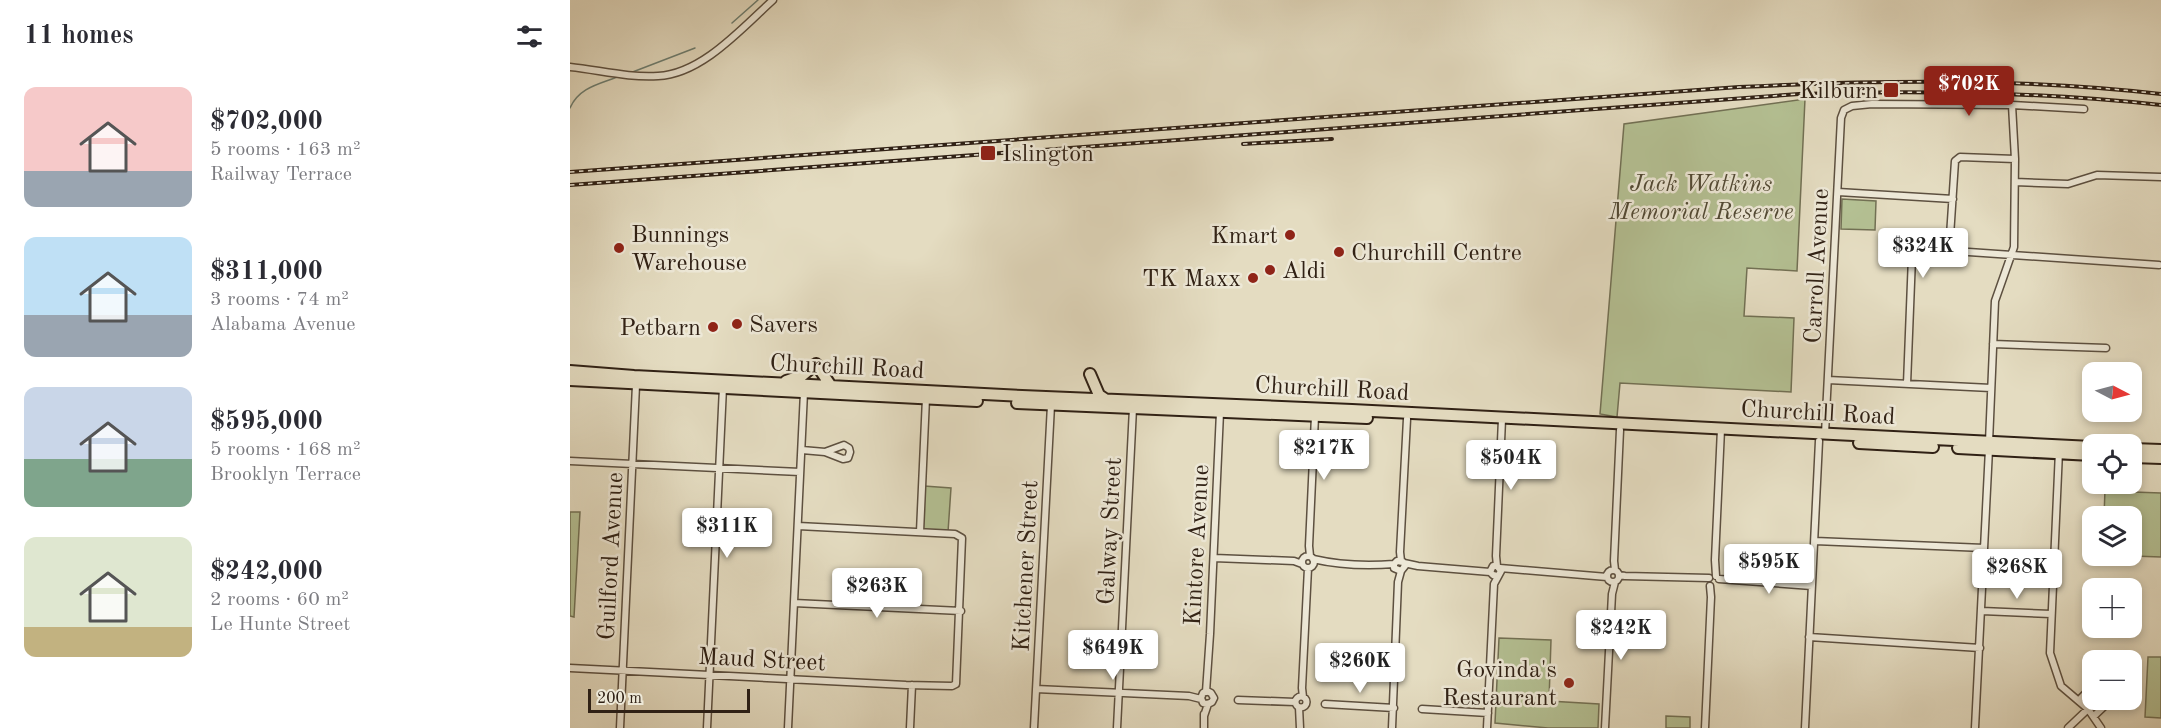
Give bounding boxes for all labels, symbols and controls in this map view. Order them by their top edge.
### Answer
icon: filters [513,20,546,53]
text: 11 homes [24,23,133,49]
pin: $702K [1927,66,2011,117]
text: $702K [1938,75,2000,95]
place label: Kilburn [1799,80,1878,104]
marker: Kilburn [1882,81,1900,99]
text: $702,000 [210,109,323,135]
icon: home [72,111,144,183]
text: 5 rooms · 163 m² [210,140,360,160]
place label: Islington [1002,143,1094,167]
marker: Islington [979,144,997,162]
text: Railway Terrace [210,165,352,185]
park label: Jack Watkins Memorial Reserve [1607,173,1794,225]
street label: Carroll Avenue [1802,188,1834,344]
place label: Bunnings Warehouse [631,224,747,276]
place label: Kmart [1211,225,1278,249]
marker: Kmart [1283,228,1297,242]
pin: $324K [1881,228,1965,279]
text: $324K [1892,237,1954,257]
marker: Bunnings Warehouse [612,241,626,255]
place label: Churchill Centre [1351,242,1522,266]
marker: Churchill Centre [1332,245,1346,259]
text: $311,000 [210,259,323,285]
place label: Aldi [1282,260,1326,284]
icon: home [72,261,144,333]
marker: Aldi [1263,263,1277,277]
place label: TK Maxx [1142,268,1241,292]
marker: TK Maxx [1246,271,1260,285]
text: 3 rooms · 74 m² [210,290,349,310]
place label: Savers [749,314,818,338]
text: Alabama Avenue [210,315,356,335]
place label: Petbarn [620,317,701,341]
marker: Savers [730,317,744,331]
marker: Petbarn [706,320,720,334]
street label: Churchill Road [769,352,925,384]
north arrow [2082,362,2142,422]
map controls [2082,362,2142,710]
street label: Churchill Road [1254,374,1410,406]
street label: Churchill Road [1740,398,1896,430]
text: $595,000 [210,409,323,435]
icon: home [72,411,144,483]
pin: $217K [1282,430,1366,481]
button: locate [2082,434,2142,494]
text: $217K [1293,439,1355,459]
text: 5 rooms · 168 m² [210,440,360,460]
pin: $504K [1469,440,1553,491]
text: $504K [1480,449,1542,469]
street label: Galway Street [1095,457,1127,606]
street label: Kintore Avenue [1182,464,1214,626]
text: Brooklyn Terrace [210,465,361,485]
street label: Guilford Avenue [596,471,628,641]
street label: Kitchener Street [1011,480,1043,652]
button: layers [2082,506,2142,566]
pin: $311K [685,508,769,559]
text: $311K [696,517,758,537]
pin: $595K [1727,544,1811,595]
pin: $268K [1975,549,2059,600]
text: $595K [1738,553,1800,573]
text: $268K [1986,558,2048,578]
text: $242,000 [210,559,323,585]
icon: home [72,561,144,633]
pin: $263K [835,568,919,619]
text: $263K [846,577,908,597]
button: + [2082,578,2142,638]
text: 2 rooms · 60 m² [210,590,349,610]
pin: $242K [1579,610,1663,661]
text: Le Hunte Street [210,615,350,635]
text: $242K [1590,619,1652,639]
pin: $649K [1071,630,1155,681]
text: $649K [1082,639,1144,659]
pin: $260K [1318,643,1402,694]
street label: Maud Street [698,646,826,676]
button: − [2082,650,2142,710]
text: $260K [1329,652,1391,672]
place label: Govinda's Restaurant [1442,659,1557,711]
marker: Govinda's Restaurant [1562,676,1576,690]
scale bar [588,686,750,714]
text: 200 m [597,691,642,707]

